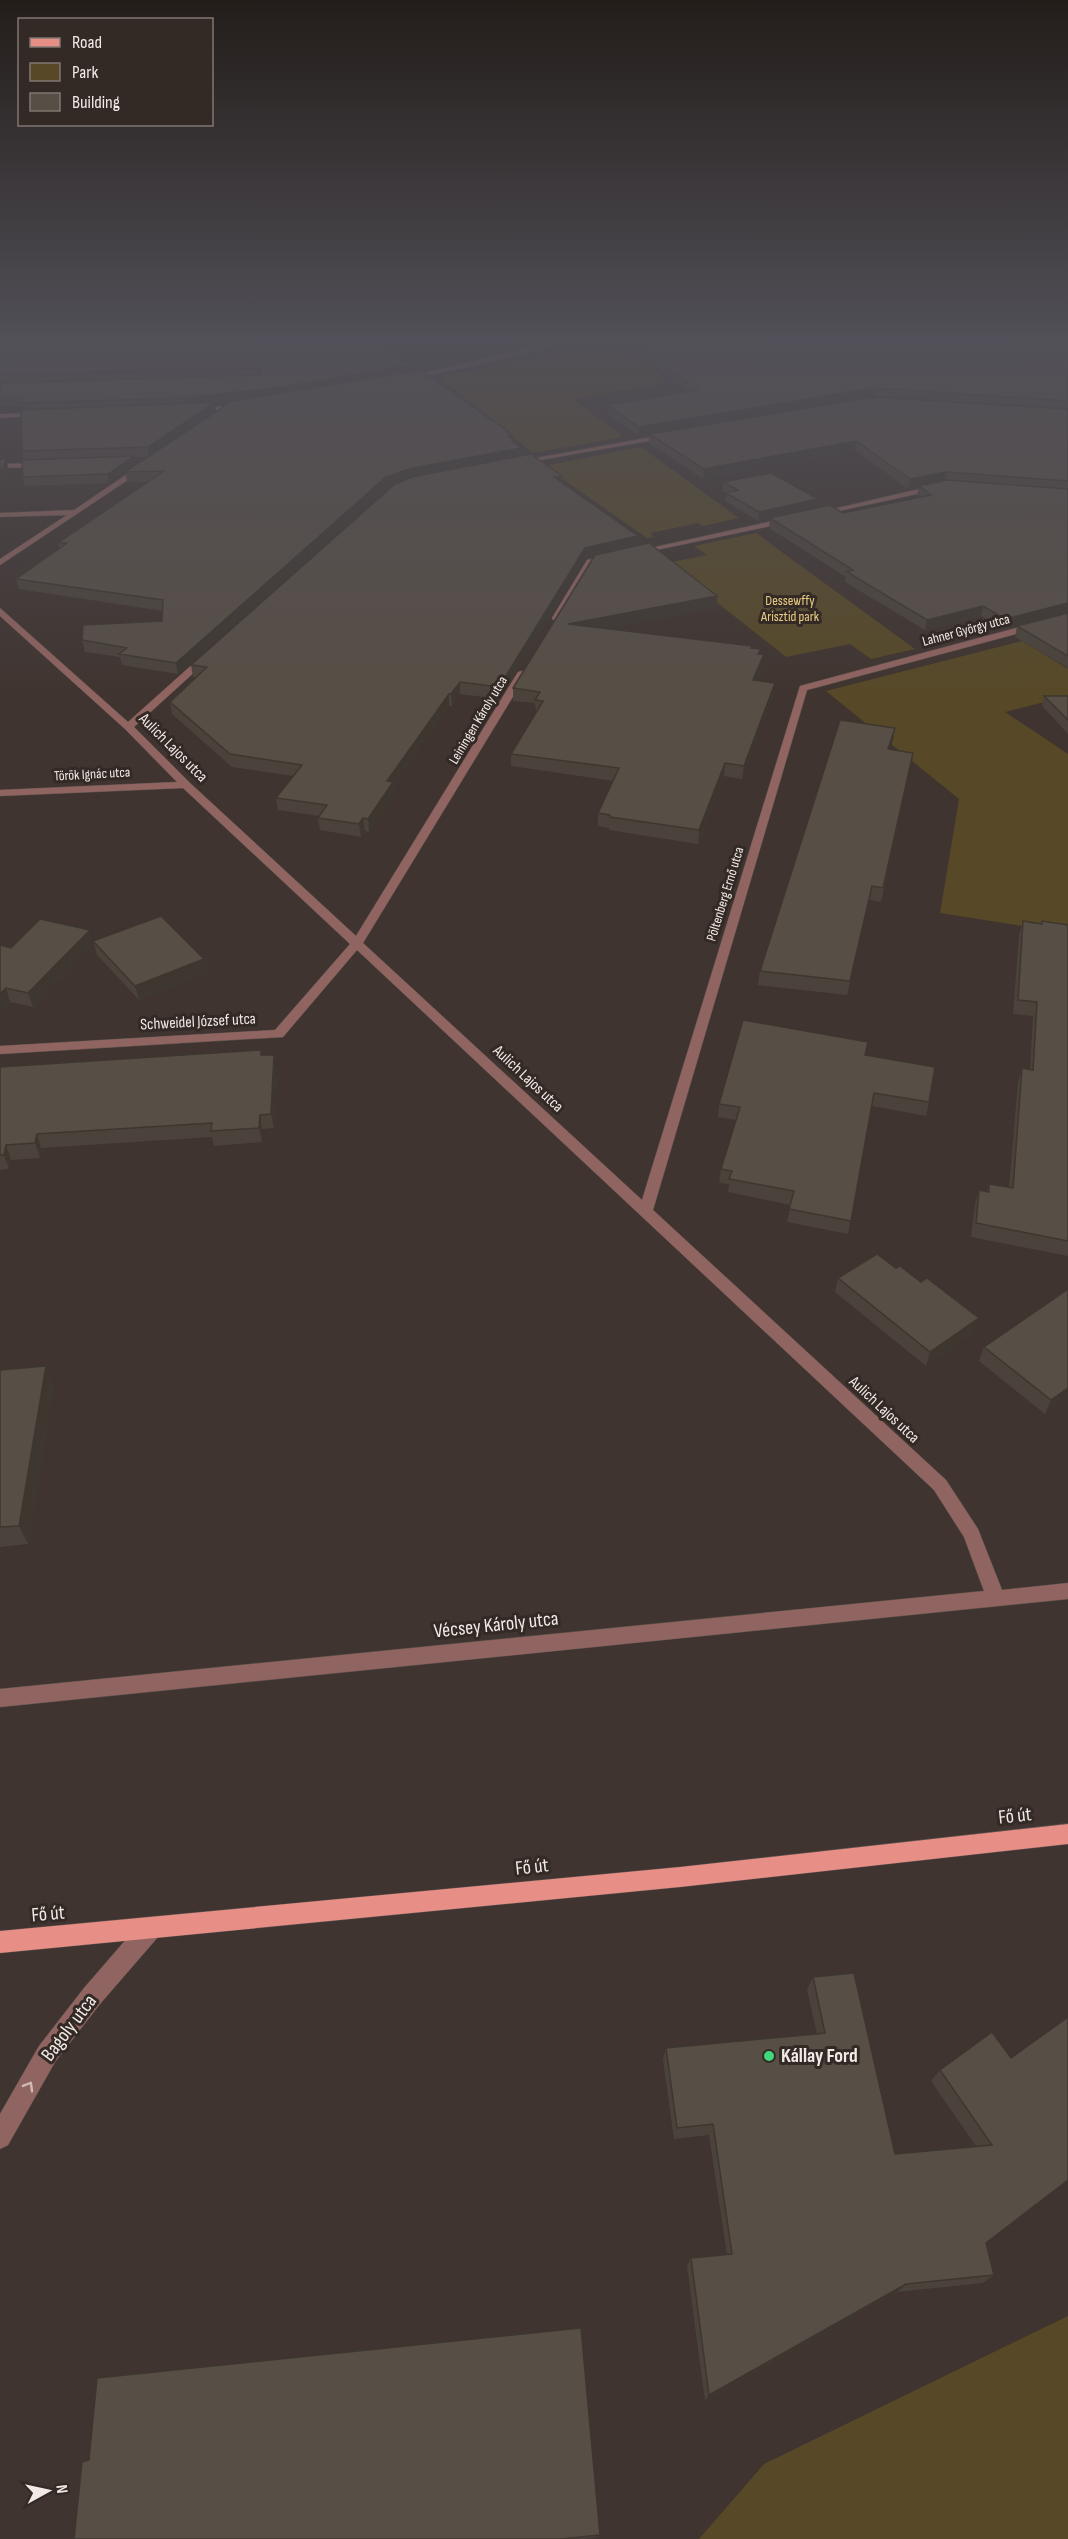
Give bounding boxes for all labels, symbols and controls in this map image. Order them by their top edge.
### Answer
legend [18,18,213,126]
text: Road [72,32,102,53]
text: Park [72,62,98,83]
text: Building [72,92,120,113]
park label: Dessewffy Arisztid park [760,592,820,625]
street label: Lahner György utca [920,610,1012,650]
street label: Leiningen Károly utca [445,673,511,767]
street label: Aulich Lajos utca [134,709,211,786]
street label: Török Ignác utca [54,764,130,784]
street label: Pöltenberg Ernő utca [703,845,747,943]
street label: Schweidel József utca [140,1009,256,1035]
street label: Aulich Lajos utca [488,1041,567,1116]
street label: Aulich Lajos utca [844,1372,923,1447]
street label: Vécsey Károly utca [433,1607,559,1643]
street label: Fő út [997,1802,1033,1830]
street label: Fő út [514,1853,550,1881]
street label: Fő út [30,1901,66,1927]
street label: Bagoly utca [36,1990,102,2066]
place label: Kállay Ford [781,2044,858,2068]
marker: Kállay Ford [762,2049,776,2063]
one-way arrow [22,2082,33,2092]
north arrow [18,2461,78,2521]
text: N [51,2484,71,2495]

